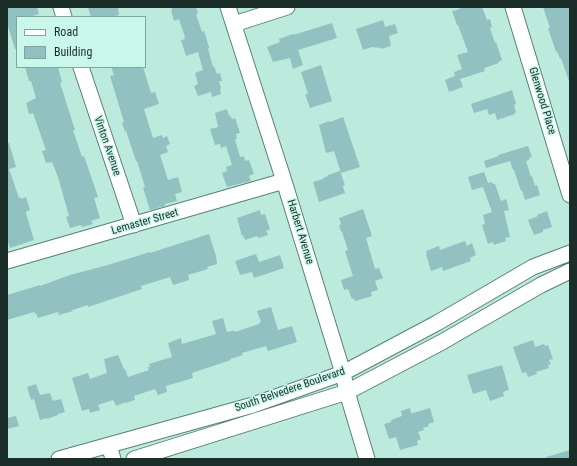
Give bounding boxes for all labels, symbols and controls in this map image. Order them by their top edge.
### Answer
legend [16,16,146,68]
text: Road [54,25,78,39]
text: Building [54,45,92,59]
street label: Glenwood Place [525,66,559,136]
street label: Vinton Avenue [91,114,123,178]
street label: Harbert Avenue [284,198,316,266]
street label: Lemaster Street [110,206,180,238]
street label: South Belvedere Boulevard [233,365,347,415]

